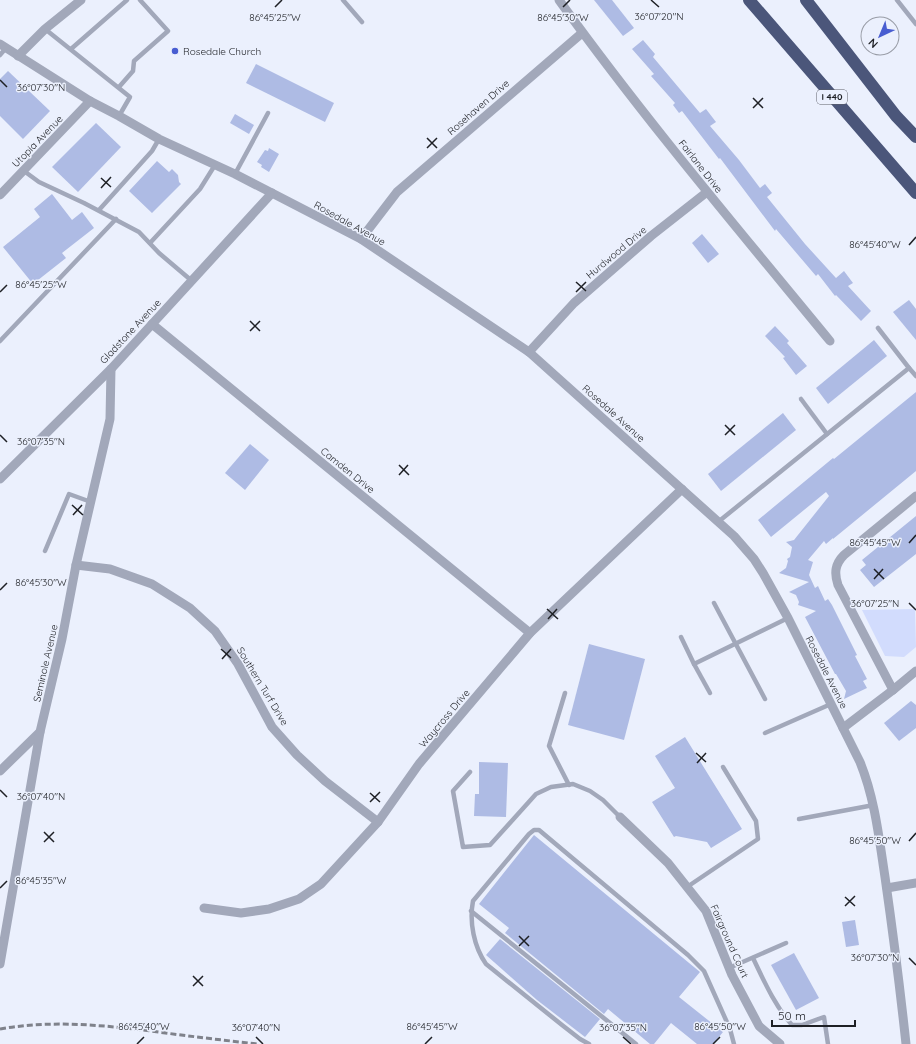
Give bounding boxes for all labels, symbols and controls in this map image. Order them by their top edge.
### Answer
text: 36°07'20"N [635,10,684,23]
text: 86°45'25"W [249,11,301,24]
text: 86°45'30"W [537,11,589,24]
north arrow [860,16,900,56]
text: N [865,35,881,51]
place label: Rosedale Church [183,45,261,58]
marker: Rosedale Church [170,46,180,56]
street label: Rosehaven Drive [445,77,512,138]
text: 36°07'30"N [17,81,65,94]
road number: I 440 [817,90,847,104]
street label: Utopia Avenue [9,112,66,170]
street label: Fairlane Drive [676,137,726,196]
street label: Rosedale Avenue [312,198,388,249]
street label: Hurdwood Drive [583,223,650,281]
text: 86°45'40"W [849,238,901,251]
text: 86°45'25"W [15,278,67,291]
street label: Gladstone Avenue [97,296,164,366]
street label: Rosedale Avenue [580,382,648,445]
text: 36°07'35"N [17,435,65,448]
street label: Camden Drive [318,445,378,496]
text: 86°45'45"W [849,536,901,549]
text: 86°45'30"W [15,576,67,589]
text: 36°07'25"N [851,597,899,610]
street label: Seminole Avenue [30,623,61,703]
street label: Rosedale Avenue [803,634,851,711]
street label: Southern Turf Drive [234,645,291,728]
street label: Waycross Drive [416,686,473,750]
text: 36°07'40"N [17,790,65,803]
text: 86°45'50"W [849,834,901,847]
text: 86°45'35"W [15,874,67,887]
street label: Fairground Court [708,902,752,981]
text: 36°07'30"N [851,951,899,964]
scale bar [772,1002,855,1028]
text: 50 m [778,1008,806,1023]
text: 86°45'40"W [118,1020,170,1033]
text: 86°45'45"W [406,1020,458,1033]
text: 86°45'50"W [694,1020,746,1033]
text: 36°07'40"N [232,1021,280,1034]
text: 36°07'35"N [599,1021,647,1034]

